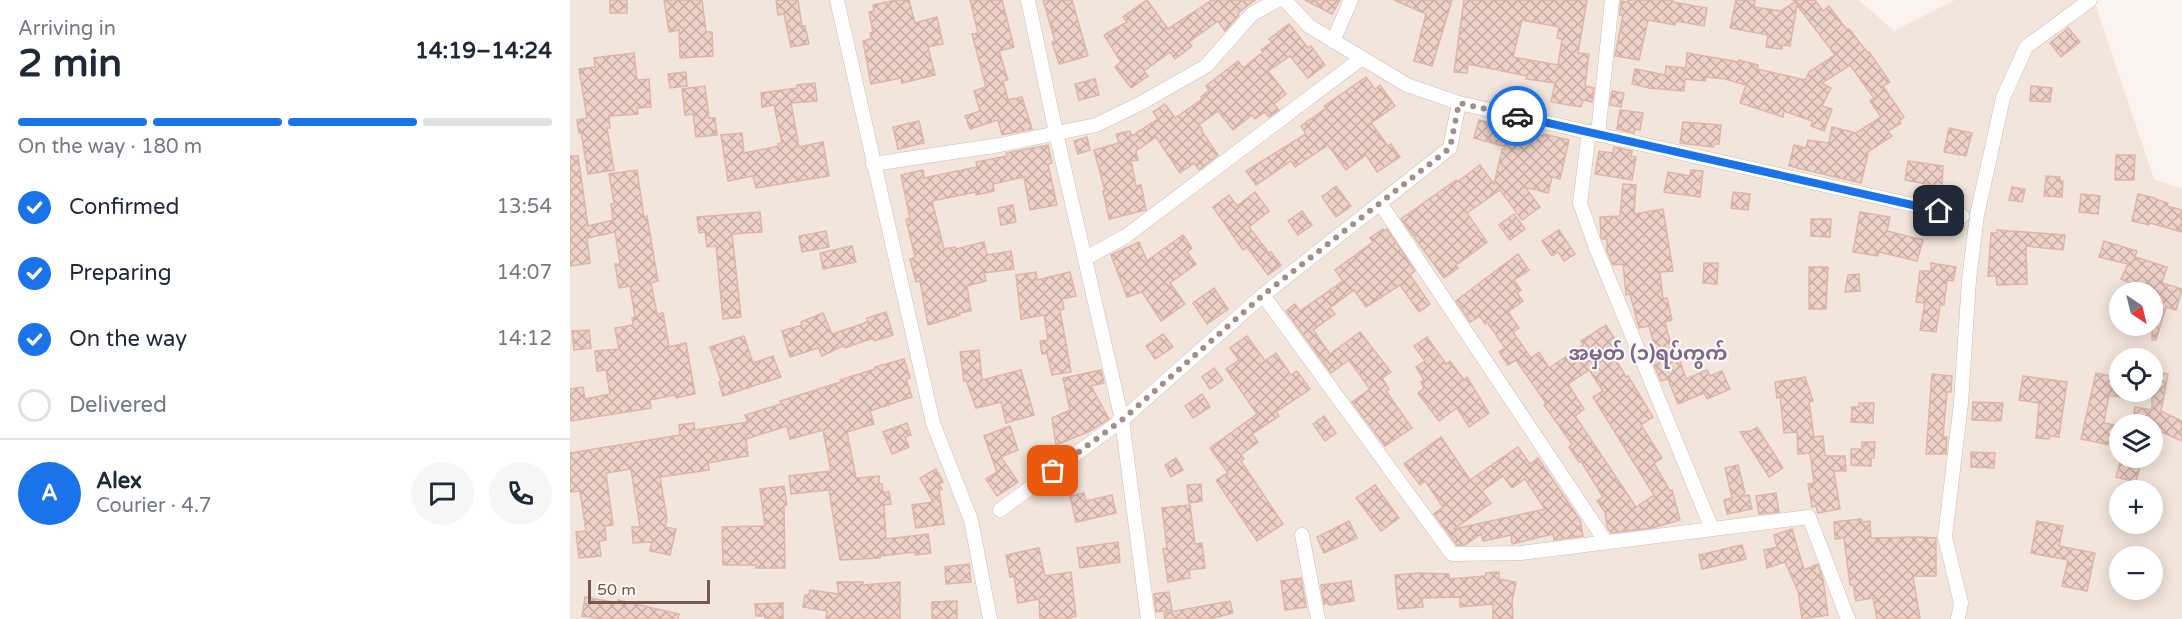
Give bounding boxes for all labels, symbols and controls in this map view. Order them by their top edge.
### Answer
text: Arriving in [18,17,116,41]
text: 14:19–14:24 [415,38,552,64]
text: 2 min [18,40,122,87]
courier [1487,86,1547,146]
icon: car [1501,100,1534,133]
text: On the way · 180 m [18,135,202,159]
pin [1913,185,1964,236]
icon: check [18,191,51,224]
text: Confirmed [69,194,179,220]
icon: home [1922,194,1955,227]
text: 13:54 [497,195,552,219]
icon: check [18,257,51,290]
text: Preparing [69,260,172,286]
text: 14:07 [497,261,552,285]
north arrow [2109,282,2163,336]
map controls [2109,282,2163,600]
icon: check [18,323,51,356]
text: On the way [69,326,187,352]
text: 14:12 [497,327,552,351]
district label: အမှတ် (၁)ရပ်ကွက် [1569,340,1727,369]
button: locate [2109,348,2163,402]
text: Delivered [69,392,167,418]
button: layers [2109,414,2163,468]
pin [1027,445,1078,496]
icon: bag [1036,454,1069,487]
button: chat [411,462,474,525]
button: phone [489,462,552,525]
text: Alex [96,468,142,494]
text: A [41,480,58,506]
button: + [2109,480,2163,534]
text: Courier · 4.7 [96,494,211,518]
button: − [2109,546,2163,600]
scale bar [588,577,710,604]
text: 50 m [597,580,636,600]

